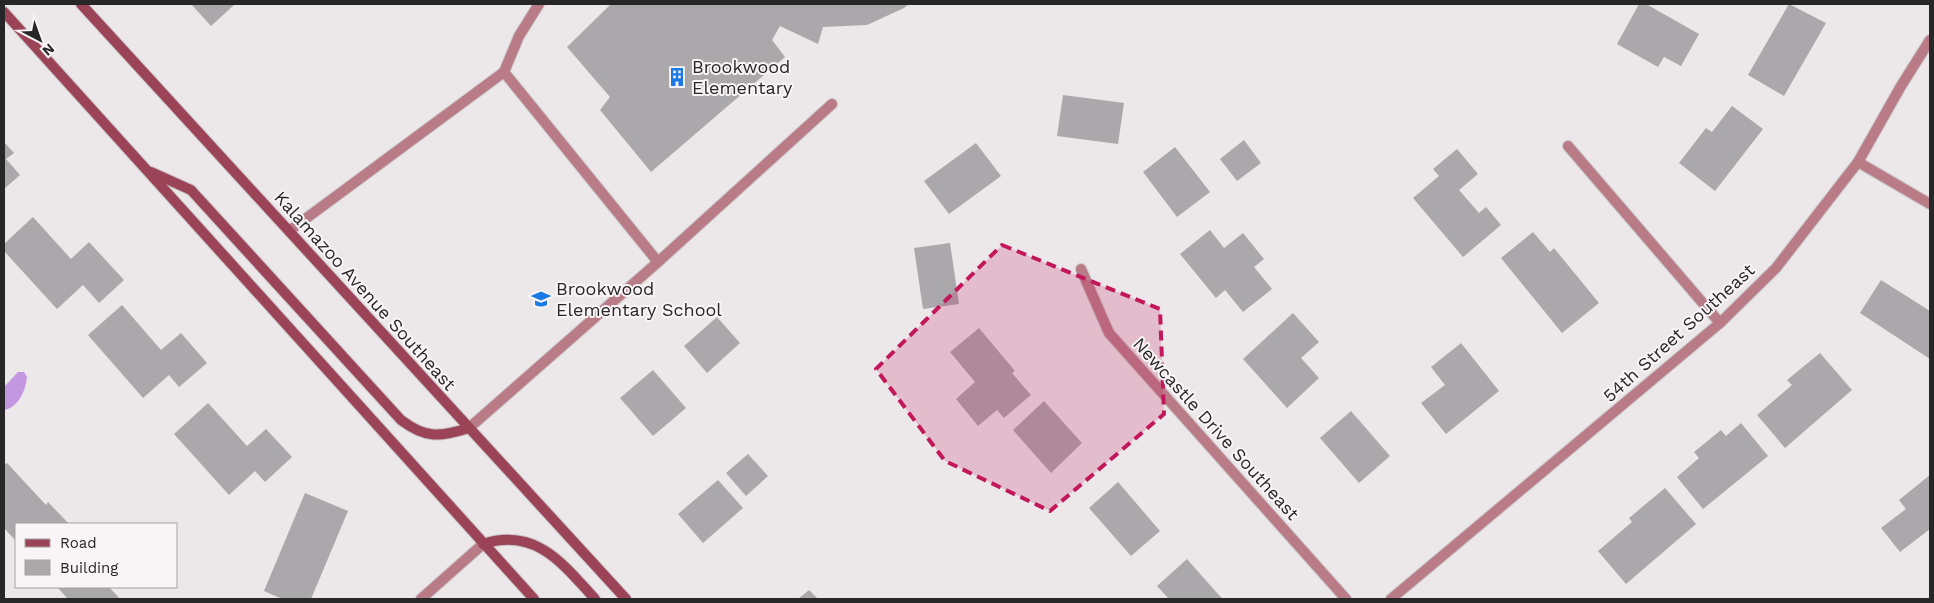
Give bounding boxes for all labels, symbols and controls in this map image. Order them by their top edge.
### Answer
north arrow [15,15,65,65]
text: N [39,40,58,59]
place label: Brookwood Elementary [692,56,793,98]
building icon: Brookwood Elementary [666,66,688,88]
street label: Kalamazoo Avenue Southeast [270,187,461,395]
street label: 54th Street Southeast [1599,259,1759,406]
place label: Brookwood Elementary School [556,278,722,320]
school or university icon: Brookwood Elementary School [530,288,552,310]
street label: Newcastle Drive Southeast [1129,333,1304,524]
legend [15,523,178,588]
text: Road [60,534,97,552]
text: Building [60,559,118,577]

